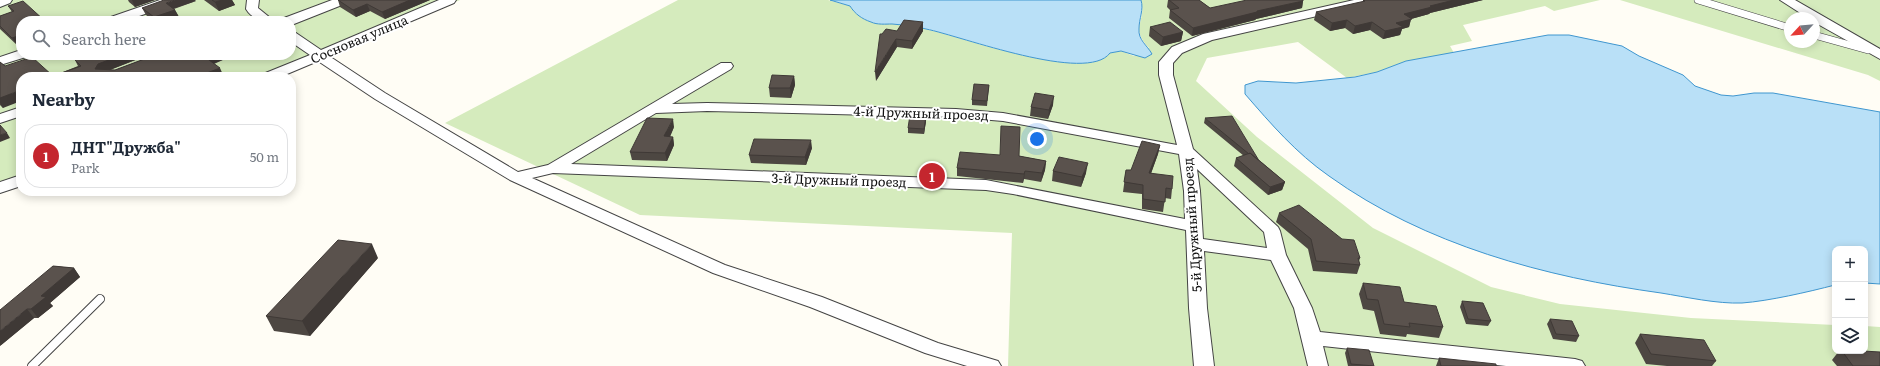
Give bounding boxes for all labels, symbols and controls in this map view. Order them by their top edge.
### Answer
street label: Сосновая улица [307,9,410,68]
north arrow [1784,12,1820,48]
search box [16,16,296,60]
icon: search [30,27,52,49]
text: Search here [62,27,146,50]
text: Nearby [32,86,95,111]
street label: 4-й Дружный проезд [853,101,989,124]
your location [1027,129,1047,149]
text: ДНТ"Дружба" [71,135,181,158]
text: 1 [43,147,49,166]
text: 50 m [250,147,279,166]
street label: 5-й Дружный проезд [1177,157,1206,293]
text: Park [71,158,100,177]
pin: 1 [919,161,945,191]
street label: 3-й Дружный проезд [771,168,907,191]
map controls [1832,246,1868,354]
button: + [1832,246,1868,282]
button: − [1832,282,1868,318]
button: layers [1832,318,1868,354]

